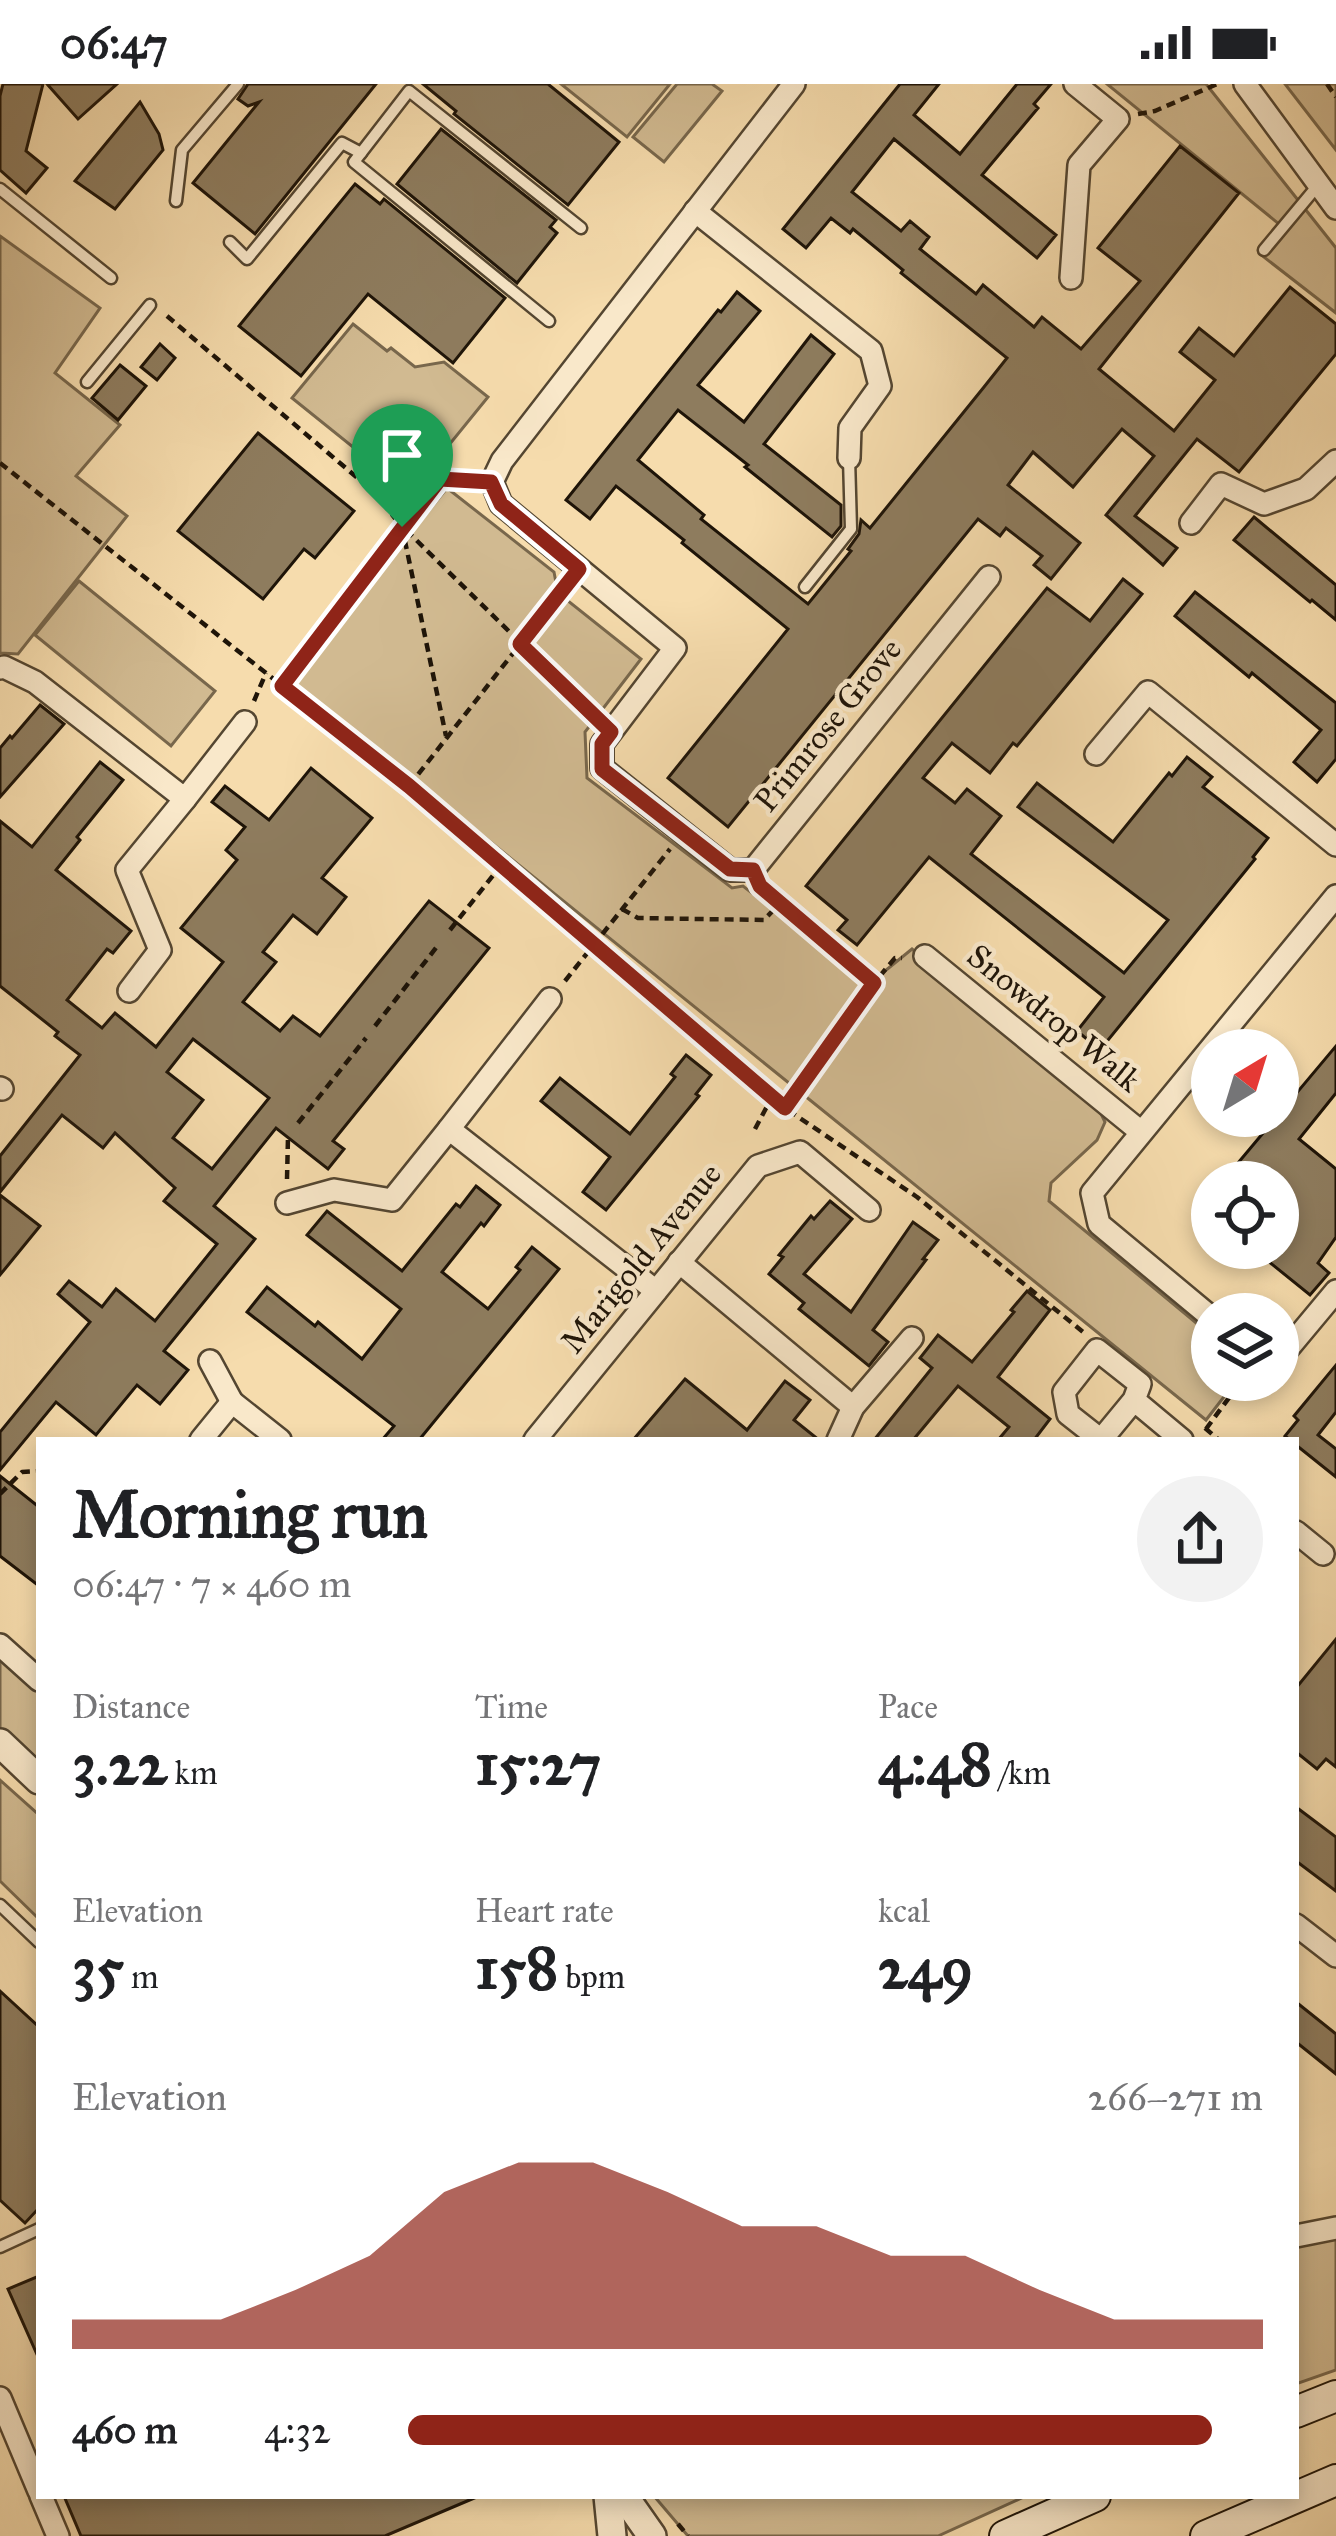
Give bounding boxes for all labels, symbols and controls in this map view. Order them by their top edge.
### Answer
text: 06:47 [60,15,168,70]
pin [351,404,453,527]
icon: arrive [369,422,435,488]
street label: Primrose Grove [746,630,910,820]
street label: Snowdrop Walk [959,936,1150,1101]
north arrow [1191,1029,1299,1137]
map controls [1191,1029,1299,1401]
street label: Marigold Avenue [552,1155,730,1361]
button: locate [1191,1161,1299,1269]
button: layers [1191,1293,1299,1401]
text: Morning run [72,1474,428,1555]
button: share [1137,1476,1263,1602]
text: 06:47 · 7 × 460 m [72,1560,352,1608]
text: Distance [72,1687,190,1727]
text: Time [475,1687,548,1727]
text: Pace [878,1687,938,1727]
text: 3.22 [72,1727,167,1800]
text: 15:27 [475,1727,601,1800]
text: 4:48 [878,1727,992,1800]
text: km [167,1753,218,1793]
text: /km [992,1753,1051,1793]
text: Elevation [72,1891,203,1931]
text: Heart rate [475,1891,614,1931]
text: kcal [878,1891,930,1931]
text: 35 [72,1931,124,2004]
text: 158 [475,1931,558,2004]
text: 249 [878,1931,973,2004]
text: m [124,1957,159,1997]
text: bpm [558,1957,625,1997]
text: Elevation [72,2073,227,2121]
text: 266–271 m [1088,2073,1263,2121]
text: 460 m [72,2406,178,2454]
text: 4:32 [264,2406,330,2454]

